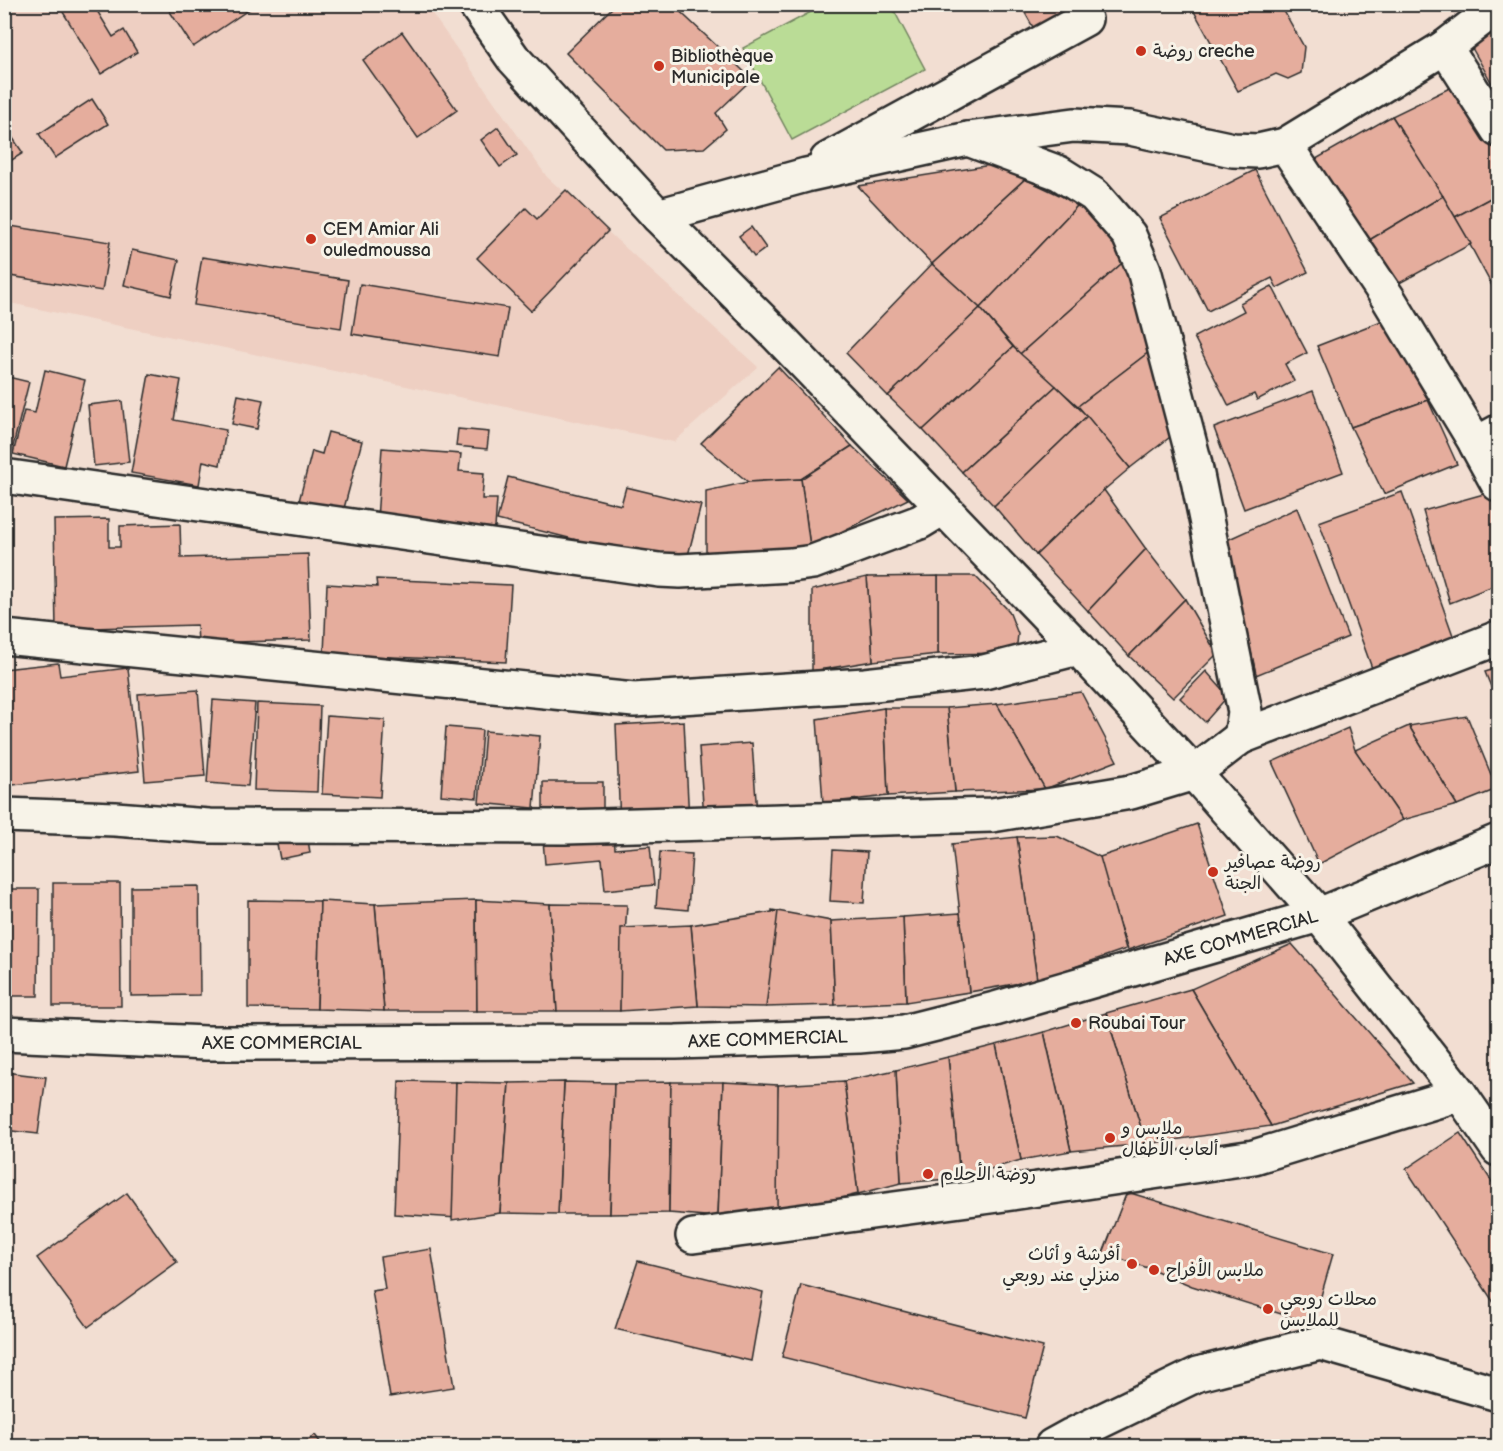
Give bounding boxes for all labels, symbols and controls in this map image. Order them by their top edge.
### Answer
place label: روضة creche [1153,41,1255,62]
marker: روضة creche [1134,44,1148,58]
place label: Bibliothèque Municipale [671,46,774,88]
marker: Bibliothèque Municipale [652,59,666,73]
place label: CEM Amiar Ali ouledmoussa [323,219,439,261]
marker: CEM Amiar Ali ouledmoussa [304,232,318,246]
place label: روضة عصافير الجنة [1223,852,1321,894]
marker: روضة عصافير الجنة [1206,865,1220,879]
street label: AXE COMMERCIAL [1161,905,1321,970]
place label: Roubai Tour [1088,1013,1186,1034]
marker: Roubai Tour [1069,1016,1083,1030]
street label: AXE COMMERCIAL [687,1026,849,1052]
street label: AXE COMMERCIAL [202,1032,362,1054]
place label: ملابس و ألعاب الأطفال [1120,1118,1219,1160]
marker: ملابس و ألعاب الأطفال [1103,1131,1117,1145]
place label: روضة الأحلام [940,1162,1036,1188]
marker: روضة الأحلام [921,1167,935,1181]
place label: أفرشة و أثاث منزلي عند روبعي [1002,1244,1121,1291]
marker: أفرشة و أثاث منزلي عند روبعي [1125,1257,1139,1271]
place label: ملابس الأفراح [1166,1258,1264,1282]
marker: ملابس الأفراح [1147,1263,1161,1277]
place label: محلات روبعي للملابس [1280,1289,1377,1331]
marker: محلات روبعي للملابس [1261,1302,1275,1316]

